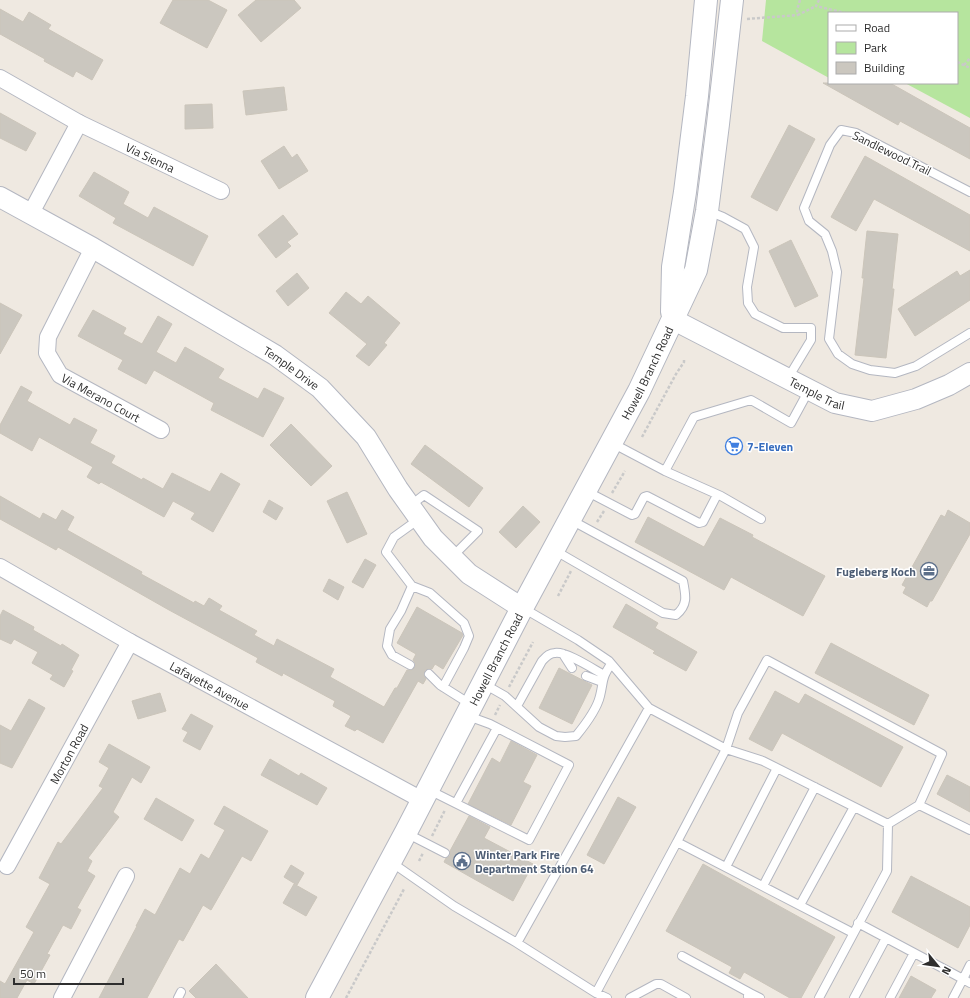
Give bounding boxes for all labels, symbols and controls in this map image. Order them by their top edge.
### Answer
legend [828,12,958,84]
text: Road [864,18,890,37]
text: Park [864,38,887,57]
text: Building [864,58,905,77]
street label: Sandlewood Trail [849,126,935,180]
street label: Via Sienna [123,137,178,177]
street label: Howell Branch Road [616,323,678,423]
street label: Temple Drive [260,341,324,394]
street label: Via Merano Court [58,368,145,427]
street label: Temple Trail [786,371,846,414]
supermarket icon: 7-Eleven [724,436,744,456]
place label: 7-Eleven [747,437,793,456]
office icon: Fugleberg Koch [919,561,939,581]
place label: Fugleberg Koch [836,562,916,581]
street label: Howell Branch Road [464,609,527,709]
street label: Lafayette Avenue [167,656,253,715]
street label: Morton Road [44,720,93,787]
place label: Winter Park Fire Department Station 64 [475,845,594,878]
public building icon: Winter Park Fire Department Station 64 [452,851,472,871]
north arrow [918,946,958,986]
scale bar [14,960,123,986]
text: 50 m [20,964,46,983]
text: N [938,964,956,978]

